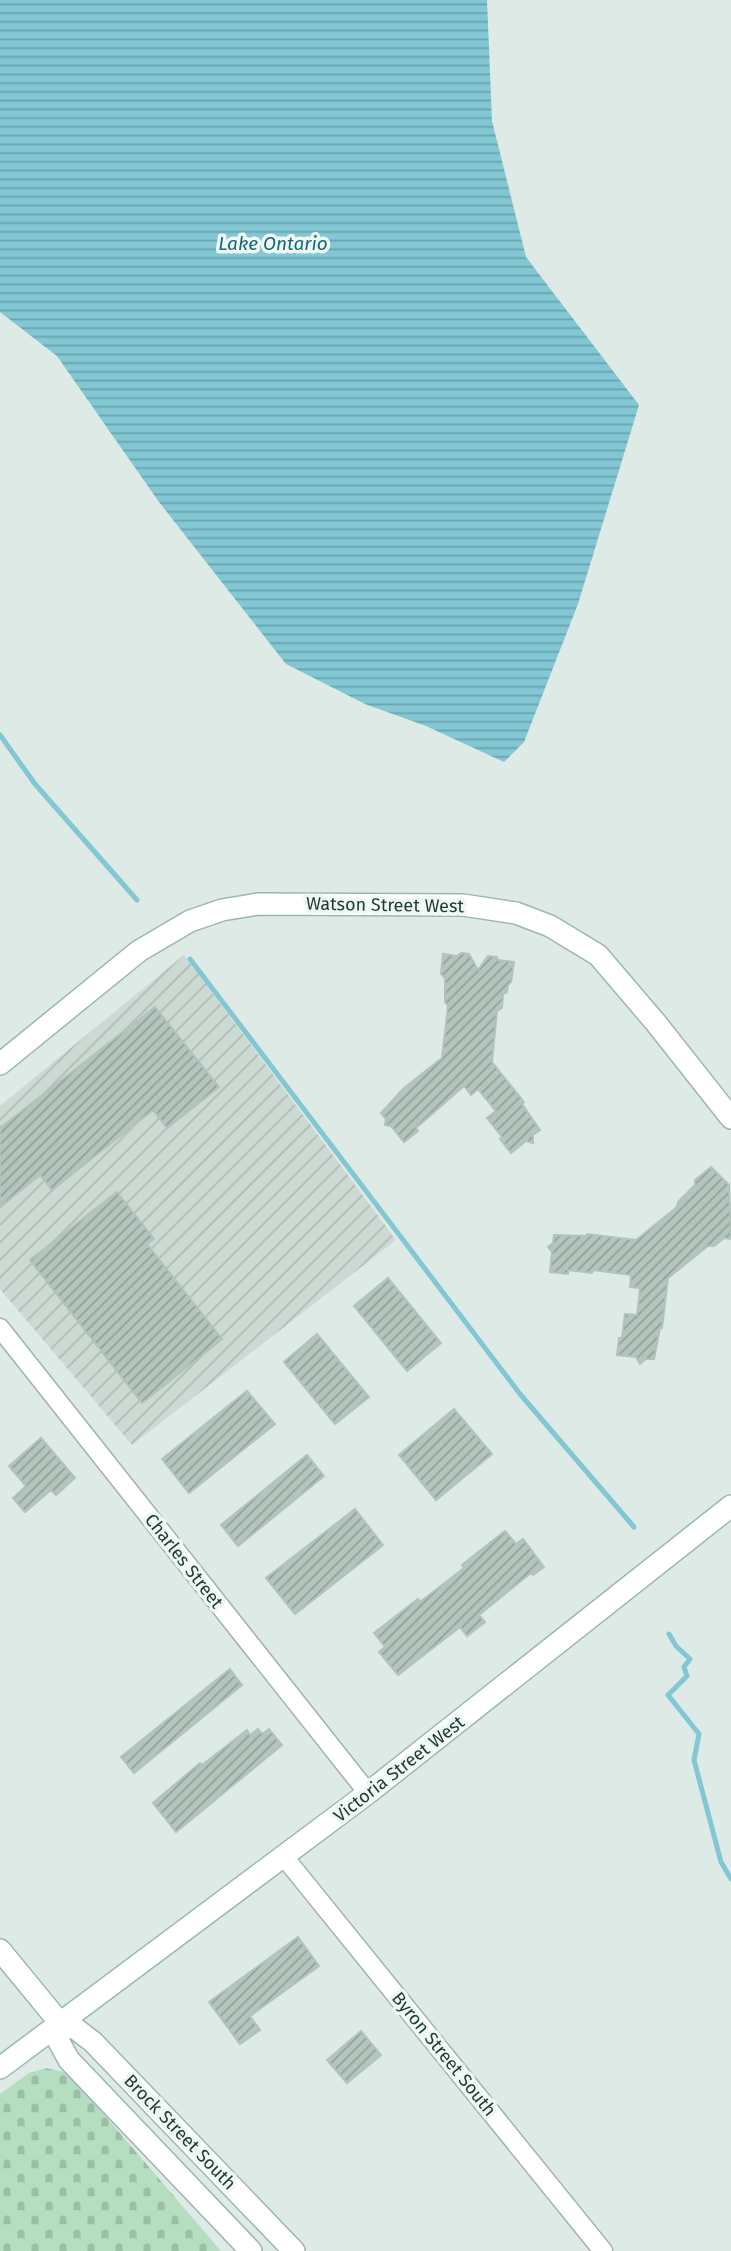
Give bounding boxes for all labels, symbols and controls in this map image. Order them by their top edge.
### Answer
water label: Lake Ontario [218,232,328,255]
street label: Watson Street West [306,893,465,917]
street label: Charles Street [140,1509,228,1613]
street label: Victoria Street West [329,1711,469,1827]
street label: Byron Street South [387,1987,501,2121]
street label: Brock Street South [119,2070,241,2194]

